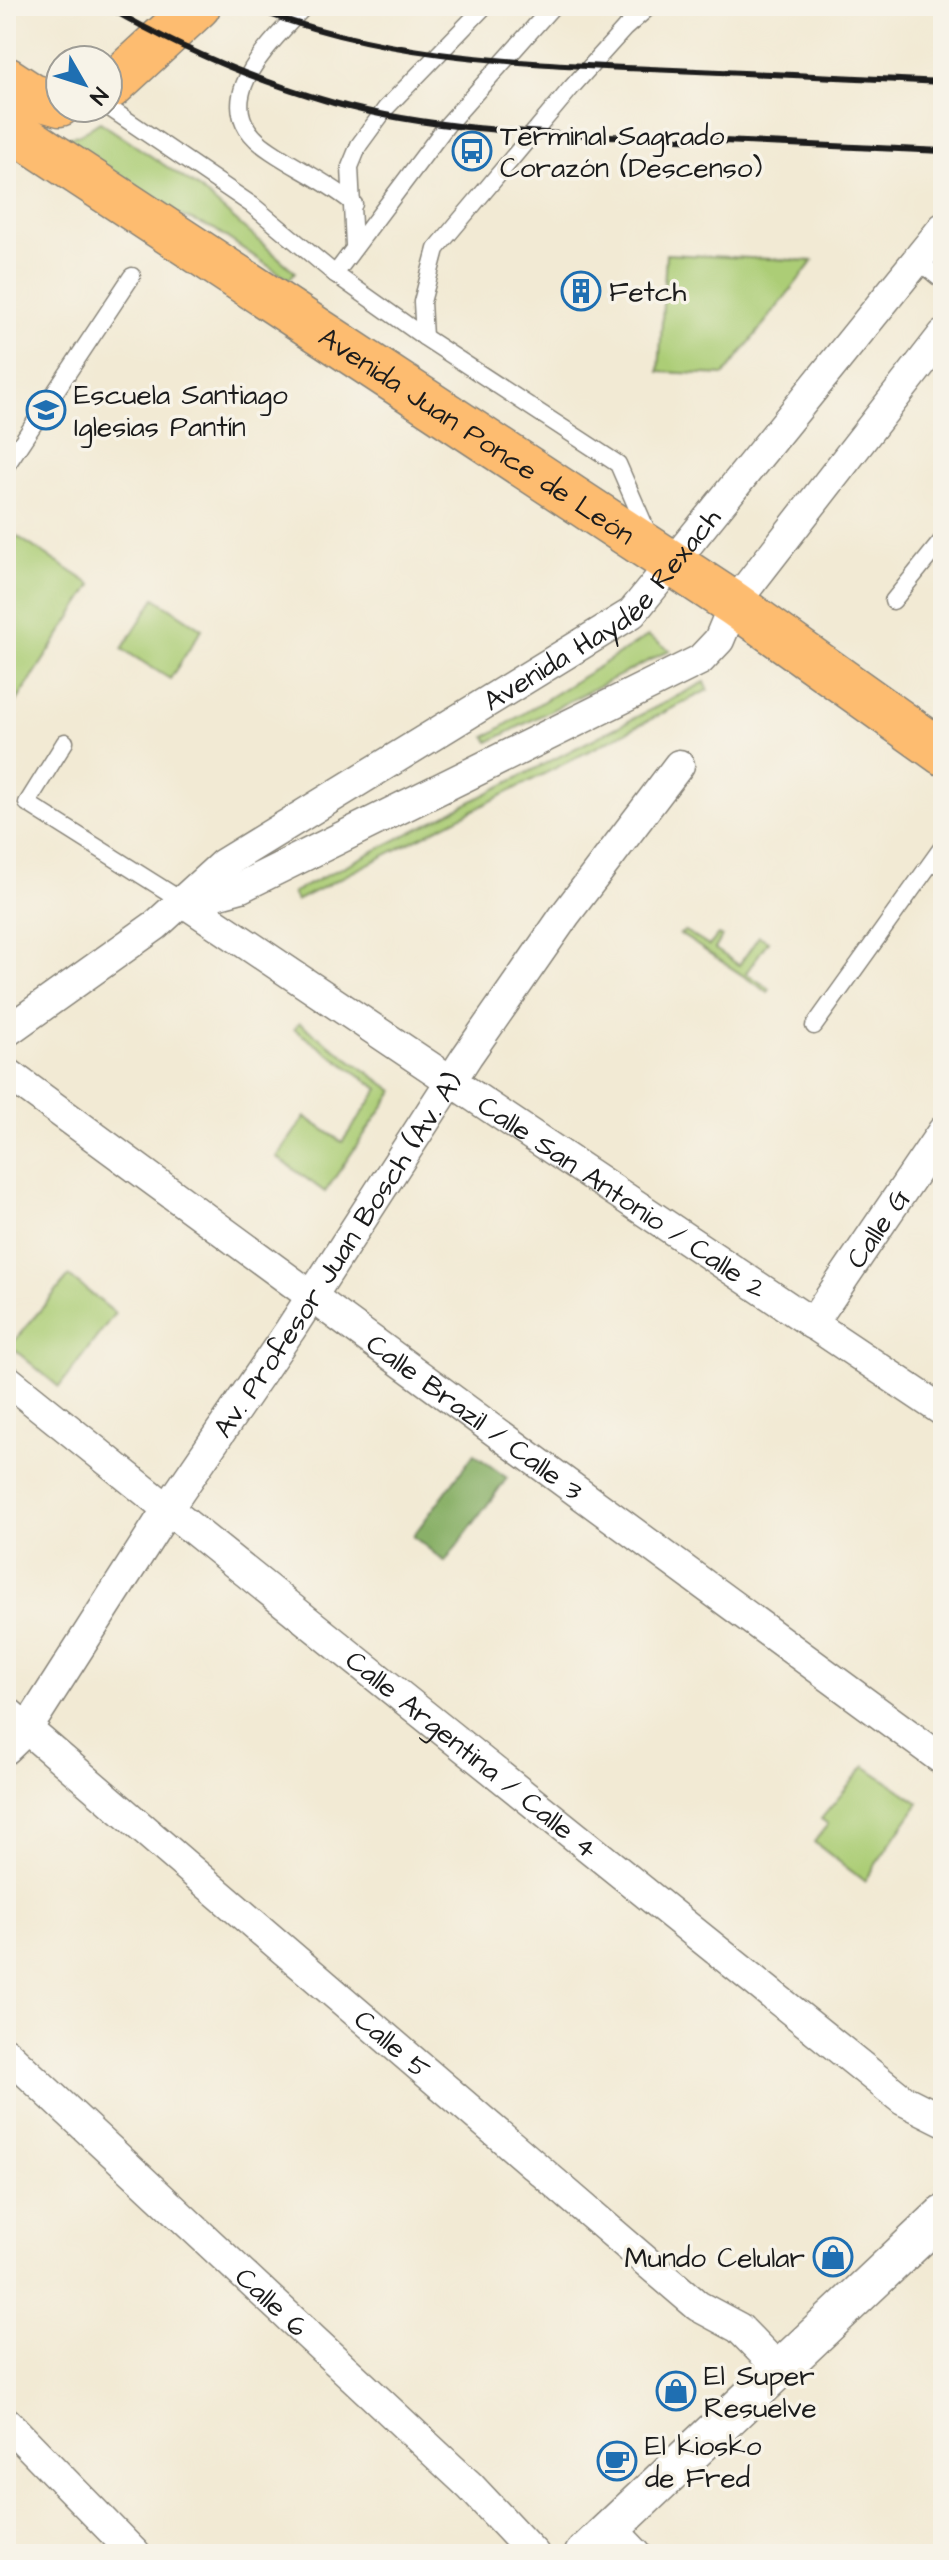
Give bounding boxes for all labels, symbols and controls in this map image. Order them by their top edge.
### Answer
north arrow [44,44,124,124]
text: N [82,81,115,111]
place label: Terminal Sagrado Corazón (Descenso) [500,117,762,188]
bus stop icon: Terminal Sagrado Corazón (Descenso) [451,130,493,172]
building icon: Fetch [560,270,602,312]
place label: Fetch [609,273,687,312]
street label: Avenida Juan Ponce de León [311,318,642,554]
place label: Escuela Santiago Iglesias Pantín [74,376,288,448]
school or university icon: Escuela Santiago Iglesias Pantín [25,389,67,431]
street label: Avenida Haydée Rexach [476,500,730,721]
street label: Av. Profesor Juan Bosch (Av. A) [204,1065,473,1446]
street label: Calle San Antonio / Calle 2 [470,1086,774,1308]
street label: Calle G [837,1181,919,1276]
street label: Calle Brazil / Calle 3 [358,1325,591,1510]
street label: Calle Argentina / Calle 4 [337,1641,606,1868]
street label: Calle 5 [345,2001,438,2089]
shop icon: Mundo Celular [812,2236,854,2278]
place label: Mundo Celular [625,2239,805,2278]
street label: Calle 6 [226,2259,316,2346]
place label: El Super Resuelve [704,2357,817,2428]
shop icon: El Super Resuelve [655,2370,697,2412]
place label: El kiosko de Fred [645,2427,762,2498]
cafe icon: El kiosko de Fred [596,2440,638,2482]

